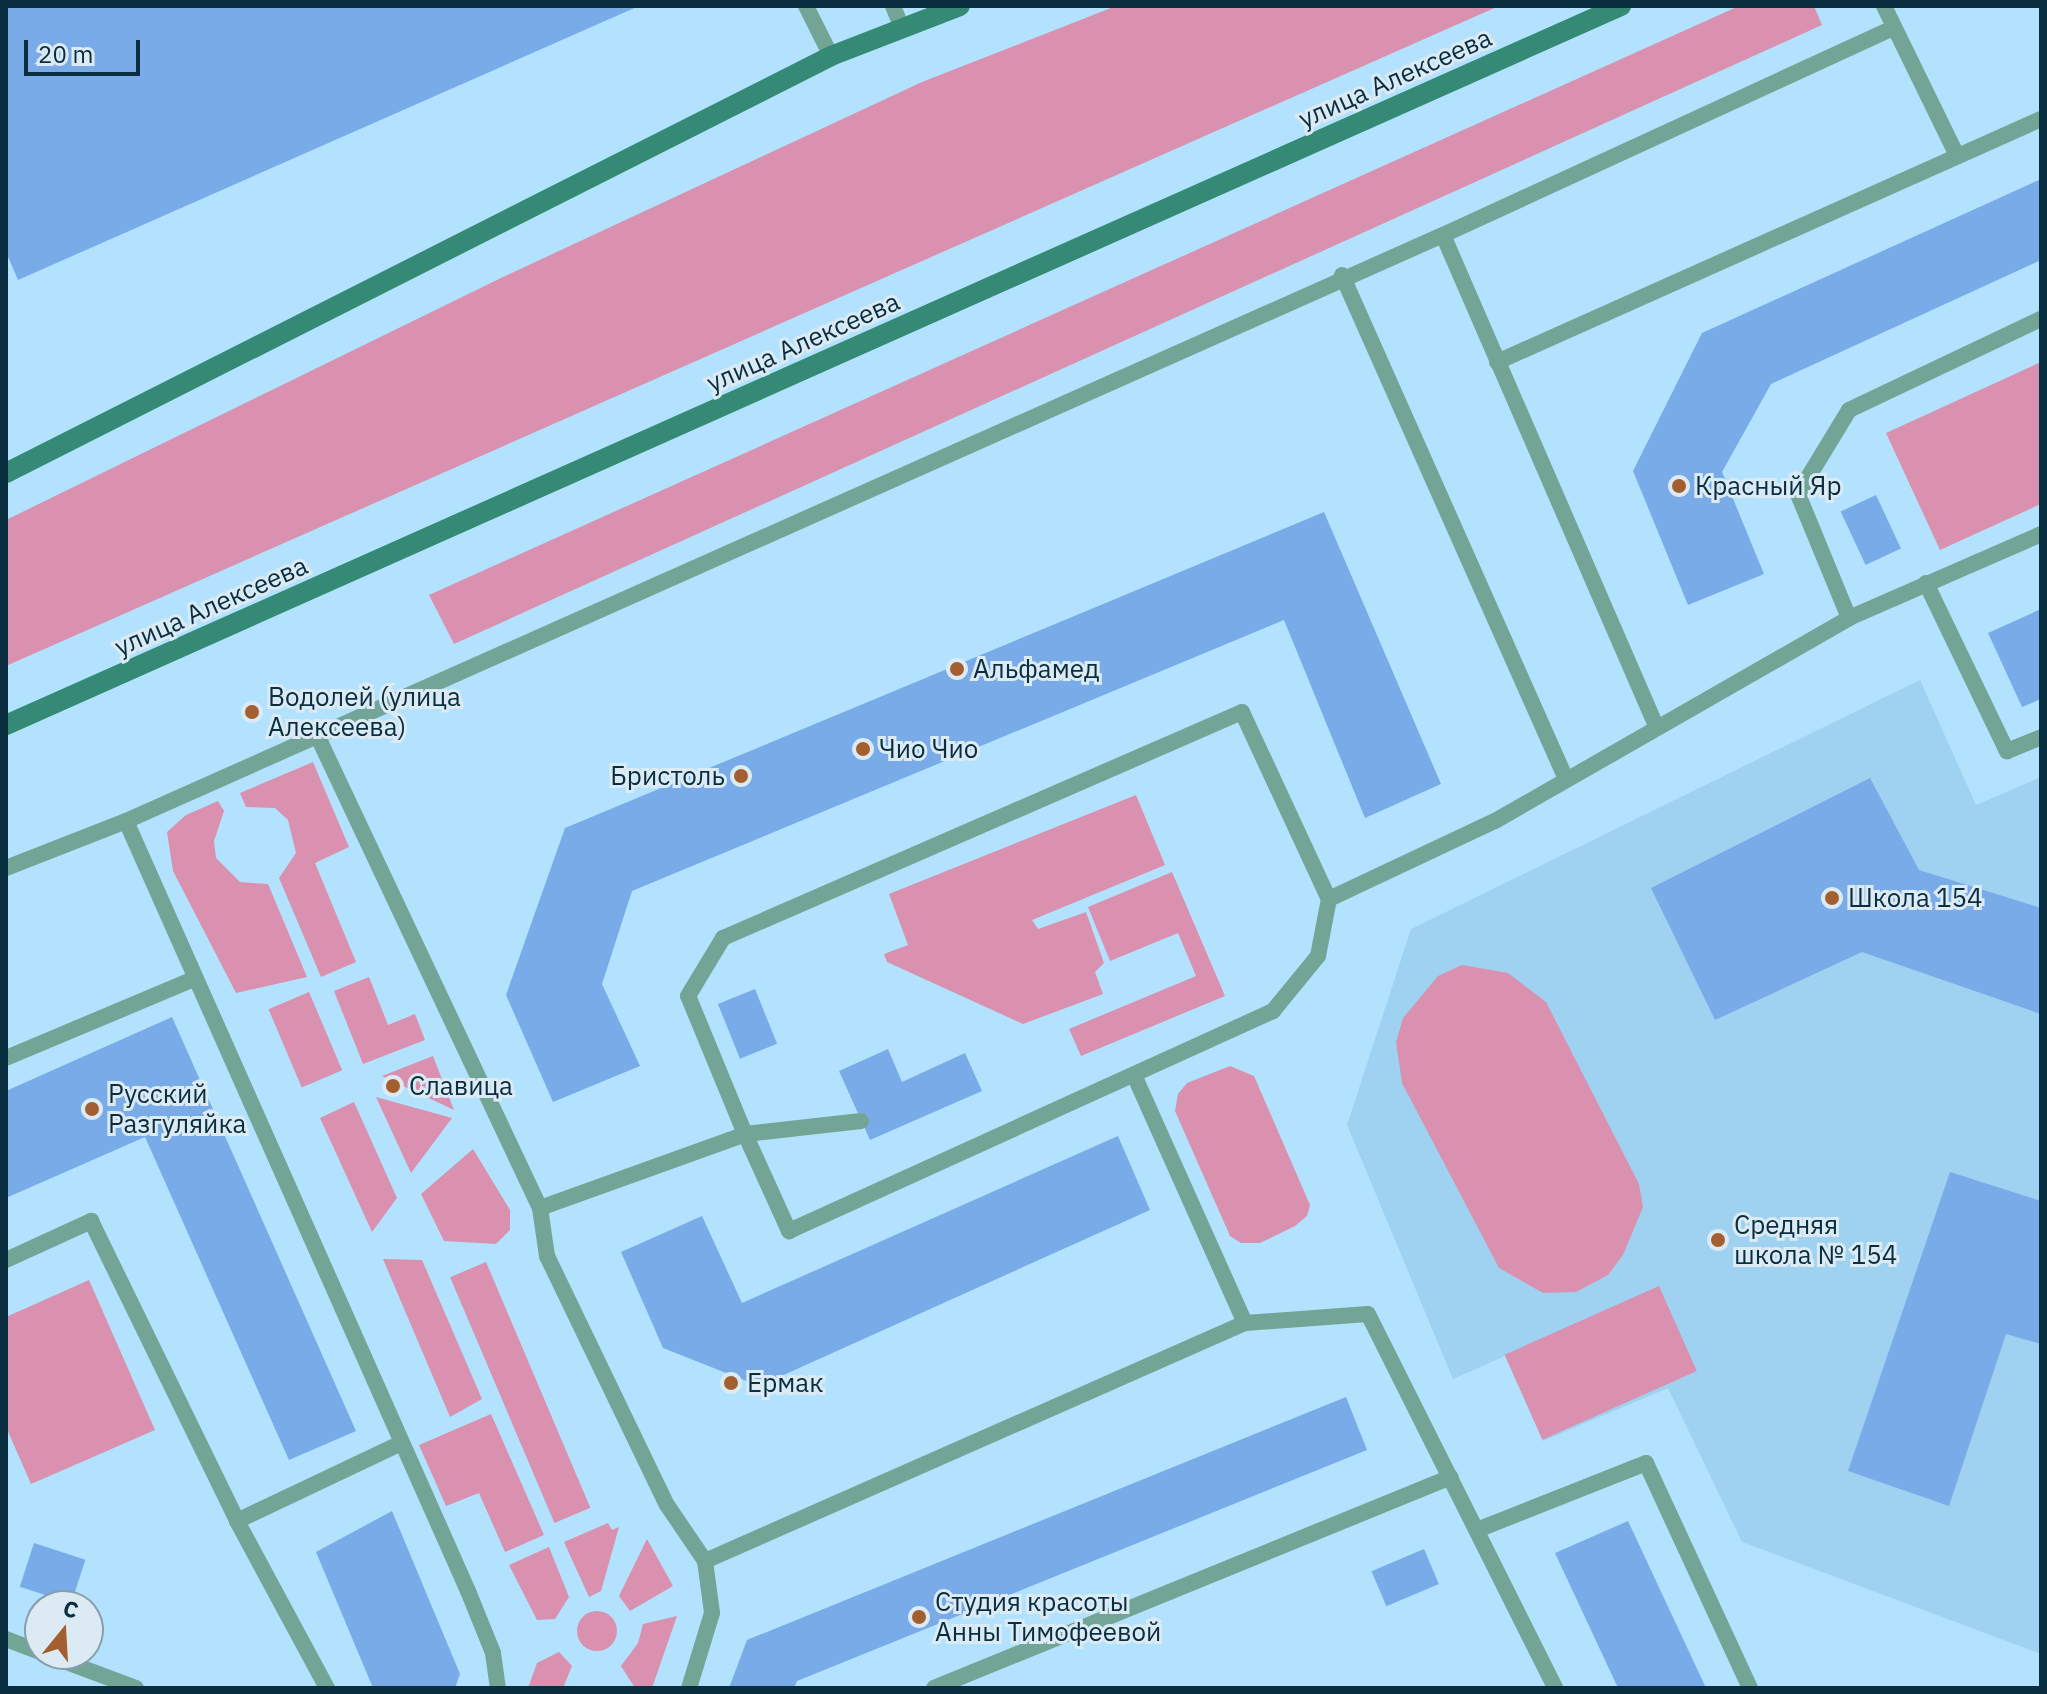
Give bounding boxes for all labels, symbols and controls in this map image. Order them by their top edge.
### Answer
street label: улица Алексеева [1294,21,1496,135]
scale bar [28,24,144,74]
text: 20 m [38,38,93,70]
street label: улица Алексеева [702,285,904,399]
place label: Красный Яр [1695,470,1842,502]
marker: Красный Яр [1670,477,1688,495]
street label: улица Алексеева [110,549,312,663]
place label: Альфамед [973,653,1100,685]
marker: Альфамед [948,660,966,678]
place label: Водолей (улица Алексеева) [268,681,461,742]
marker: Водолей (улица Алексеева) [243,703,261,721]
place label: Чио Чио [879,733,978,765]
marker: Чио Чио [854,740,872,758]
place label: Бристоль [610,760,725,792]
marker: Бристоль [732,767,750,785]
place label: Школа 154 [1848,882,1983,914]
marker: Школа 154 [1823,889,1841,907]
place label: Славица [409,1070,513,1102]
marker: Славица [384,1077,402,1095]
place label: Русский Разгуляйка [108,1078,246,1140]
marker: Русский Разгуляйка [83,1100,101,1118]
place label: Средняя школа № 154 [1734,1209,1897,1270]
marker: Средняя школа № 154 [1709,1231,1727,1249]
place label: Ермак [747,1367,824,1399]
marker: Ермак [722,1374,740,1392]
place label: Студия красоты Анны Тимофеевой [935,1586,1161,1648]
north arrow [24,1590,104,1670]
text: С [60,1593,82,1625]
marker: Студия красоты Анны Тимофеевой [910,1608,928,1626]

